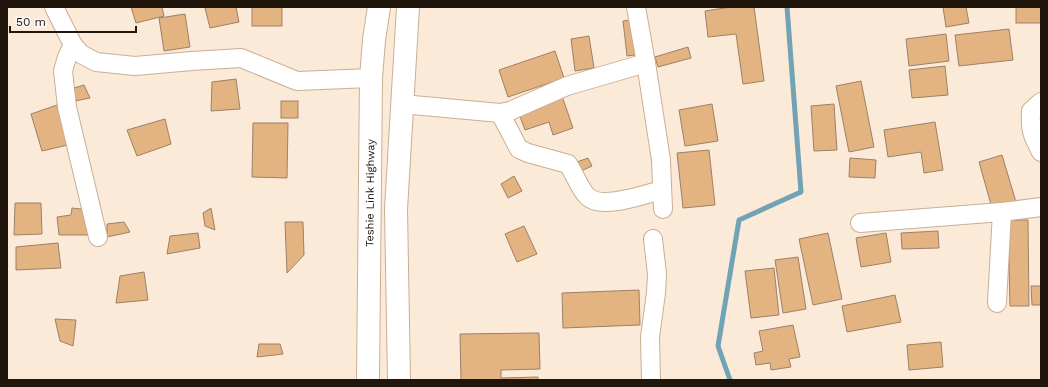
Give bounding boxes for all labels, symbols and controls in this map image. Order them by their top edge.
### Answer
scale bar [10,8,136,34]
text: 50 m [16,15,46,29]
street label: Teshie Link Highway [363,139,377,247]

